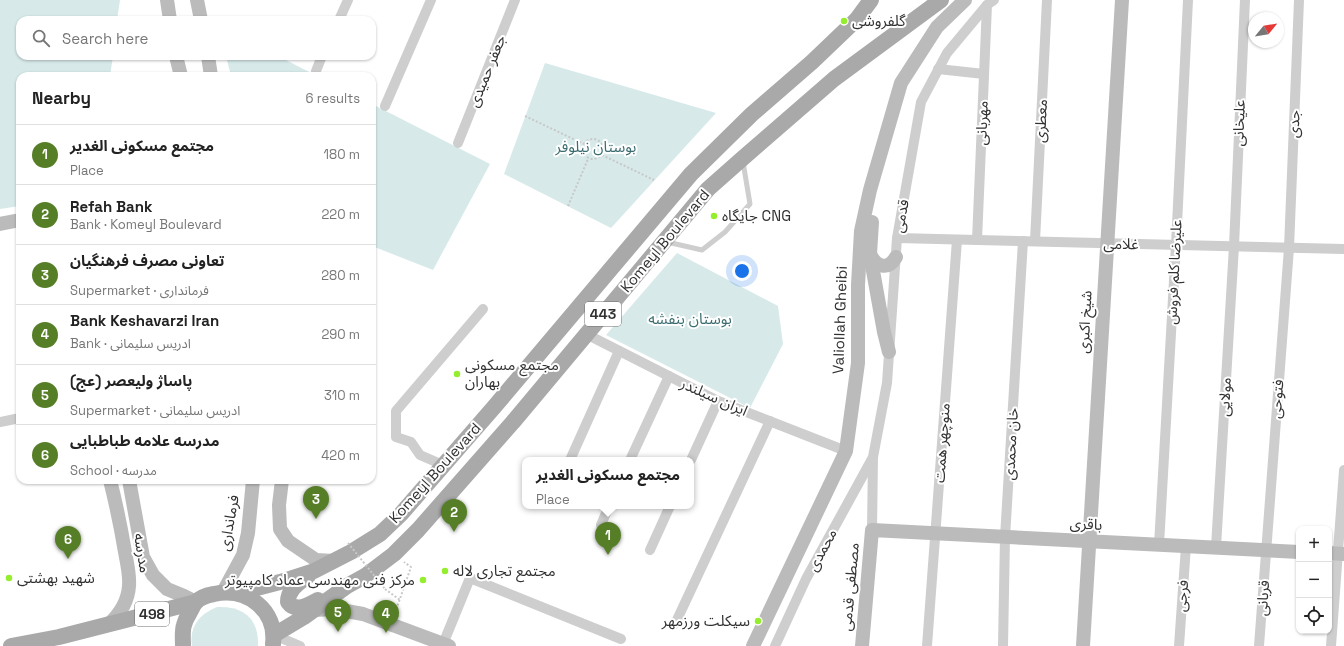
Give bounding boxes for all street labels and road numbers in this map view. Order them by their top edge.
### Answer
street label: جعفر حمیدی [463,32,510,110]
street label: معطری [1030,99,1051,143]
street label: علیخانی [1228,99,1249,147]
street label: مهربانی [971,100,992,146]
street label: جدی [1284,109,1303,138]
street label: Komeyl Boulevard [616,185,713,296]
street label: قدمی [888,197,913,234]
street label: علیرضا کلم فروش [1161,218,1188,325]
street label: غلامی [1103,234,1139,253]
street label: Valiollah Gheibi [828,266,851,374]
street label: شیخ اکبری [1073,290,1099,354]
road number: 443 [585,302,621,326]
street label: ایران سیلندر [677,373,751,420]
street label: مولایی [1214,377,1235,417]
street label: فتوحی [1266,378,1287,419]
street label: منوچهر همت [929,402,955,484]
street label: خان محمدی [999,407,1022,481]
street label: Komeyl Boulevard [384,418,485,527]
street label: فرمانداری [214,493,243,553]
street label: باقری [1069,513,1103,534]
street label: محمدی [802,525,841,574]
street label: مدرسه [130,532,155,574]
street label: مصطفی قدمی [836,542,863,632]
street label: فرجی [1171,579,1192,613]
street label: قربانی [1252,579,1273,616]
road number: 498 [135,602,169,626]

